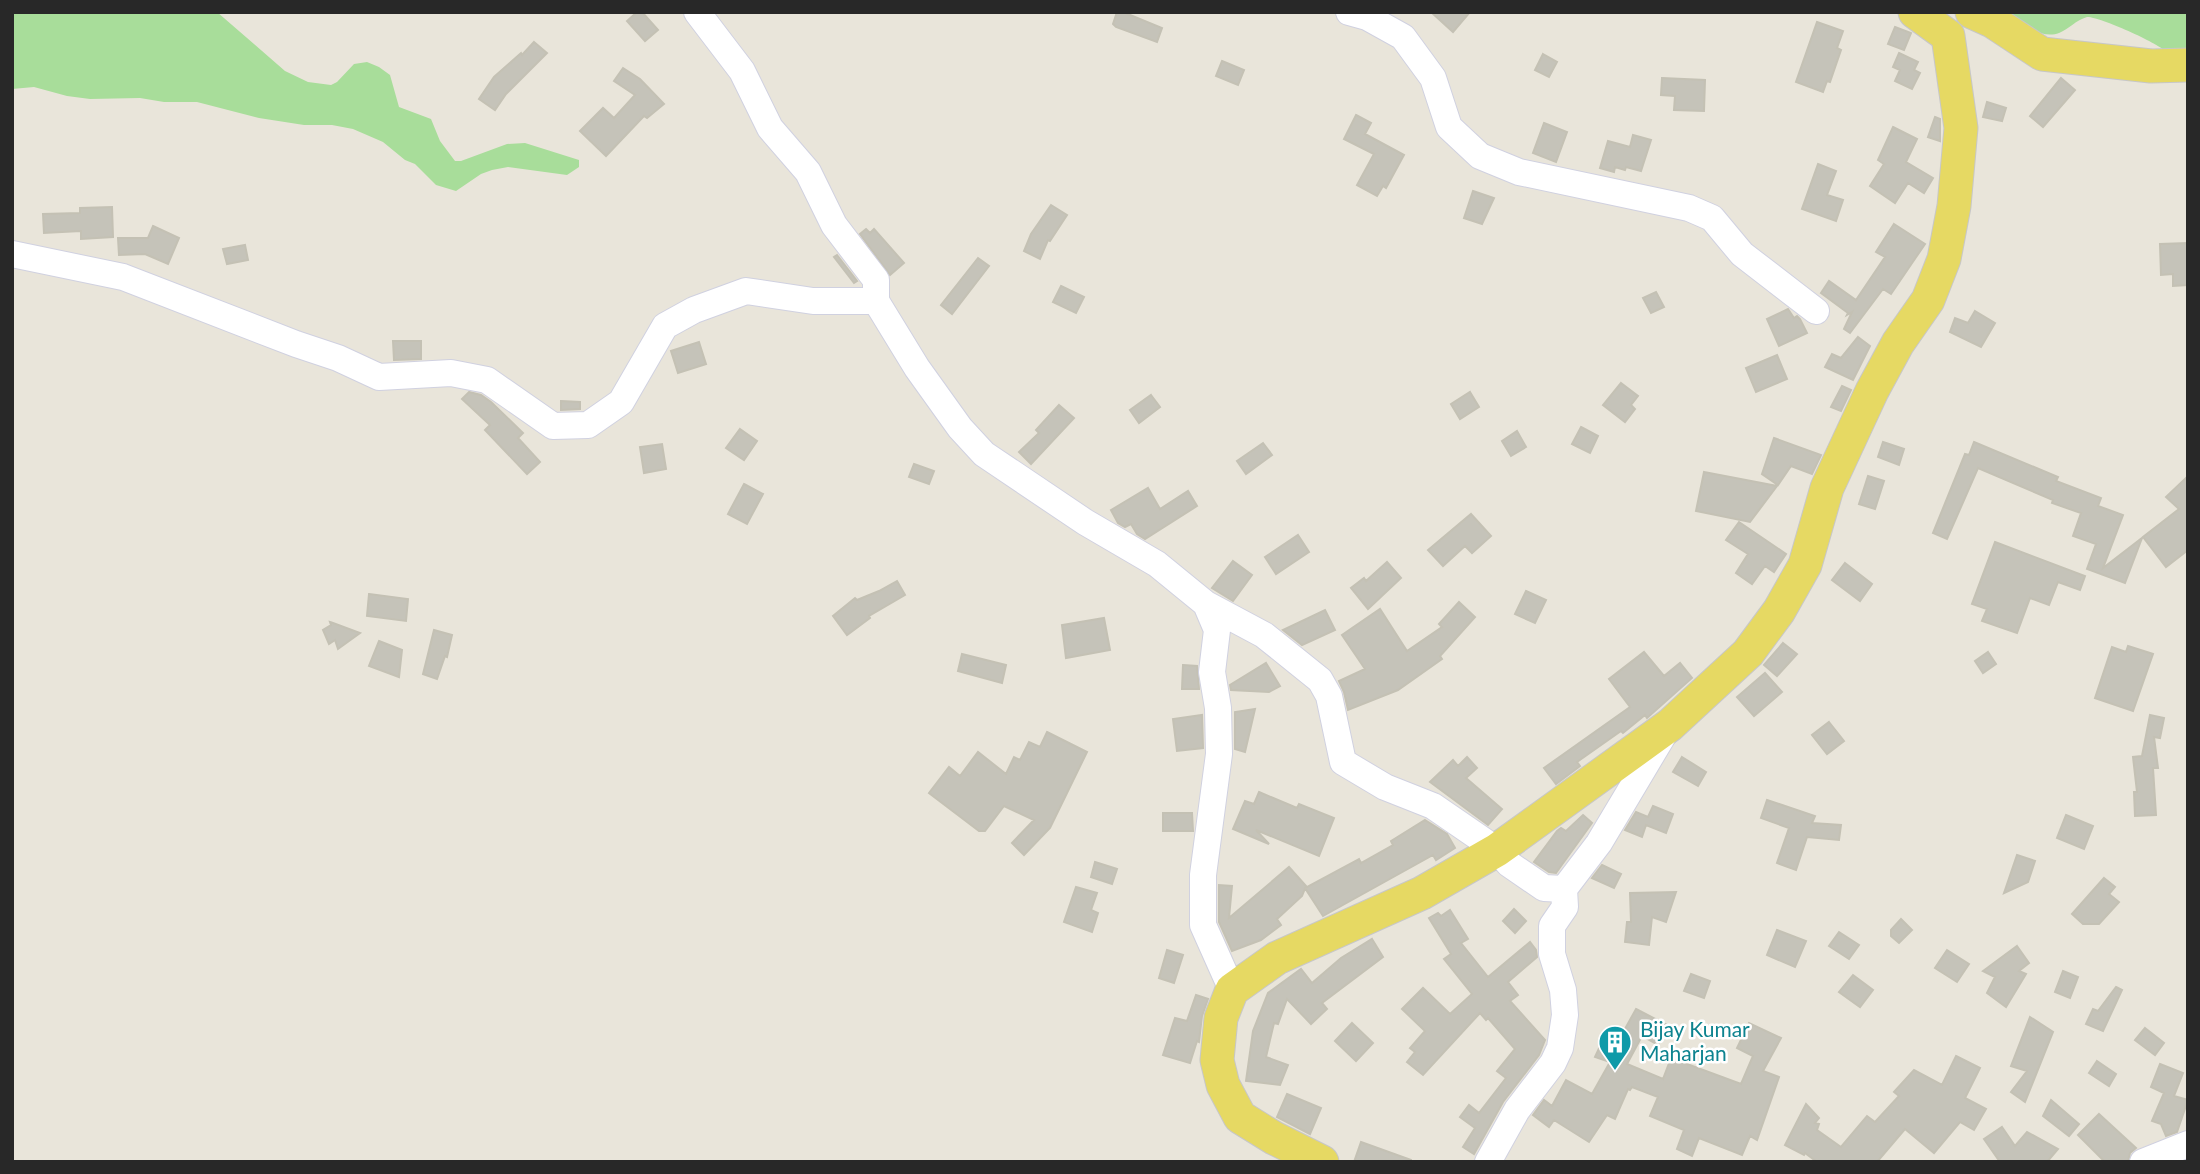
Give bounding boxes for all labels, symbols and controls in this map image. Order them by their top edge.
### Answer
place label: Bijay Kumar Maharjan [1640,1016,1750,1065]
building icon: Bijay Kumar Maharjan [1596,1023,1634,1072]

